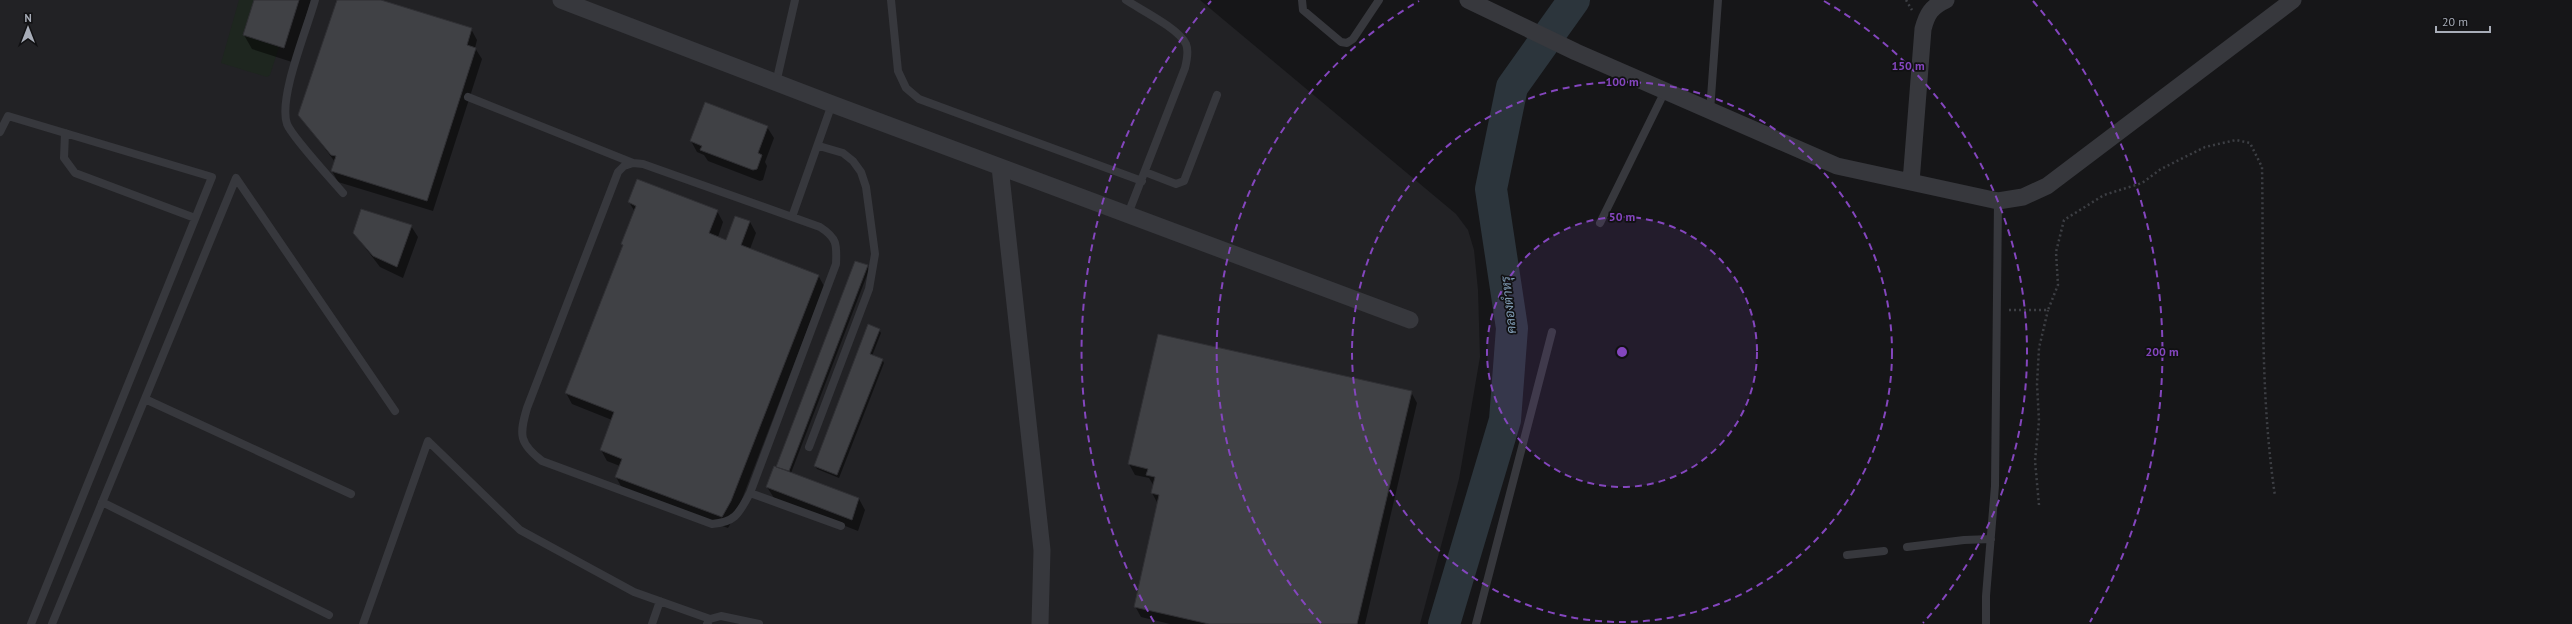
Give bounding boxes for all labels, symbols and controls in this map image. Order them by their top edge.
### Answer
north arrow [8,8,48,48]
scale bar [2436,8,2490,34]
text: N [24,11,32,25]
text: 20 m [2442,14,2468,29]
text: 150 m [1891,58,1925,73]
text: 100 m [1605,74,1639,89]
text: 50 m [1609,209,1635,224]
water label: คลองตำหรุ [1497,275,1521,335]
text: 200 m [2145,344,2179,359]
centre of rings [1615,345,1629,359]

